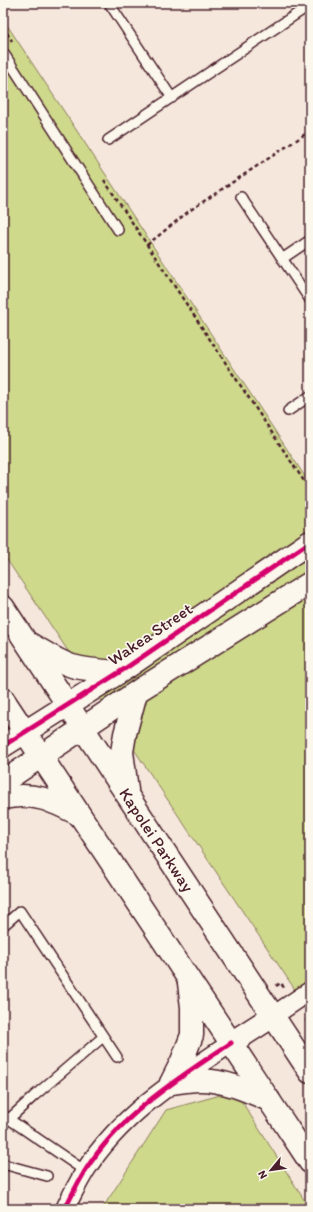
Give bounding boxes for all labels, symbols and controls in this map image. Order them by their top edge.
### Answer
street label: Wakea Street [104,598,196,670]
street label: Kapolei Parkway [115,784,198,896]
north arrow [251,1150,291,1190]
text: N [255,1168,270,1181]

